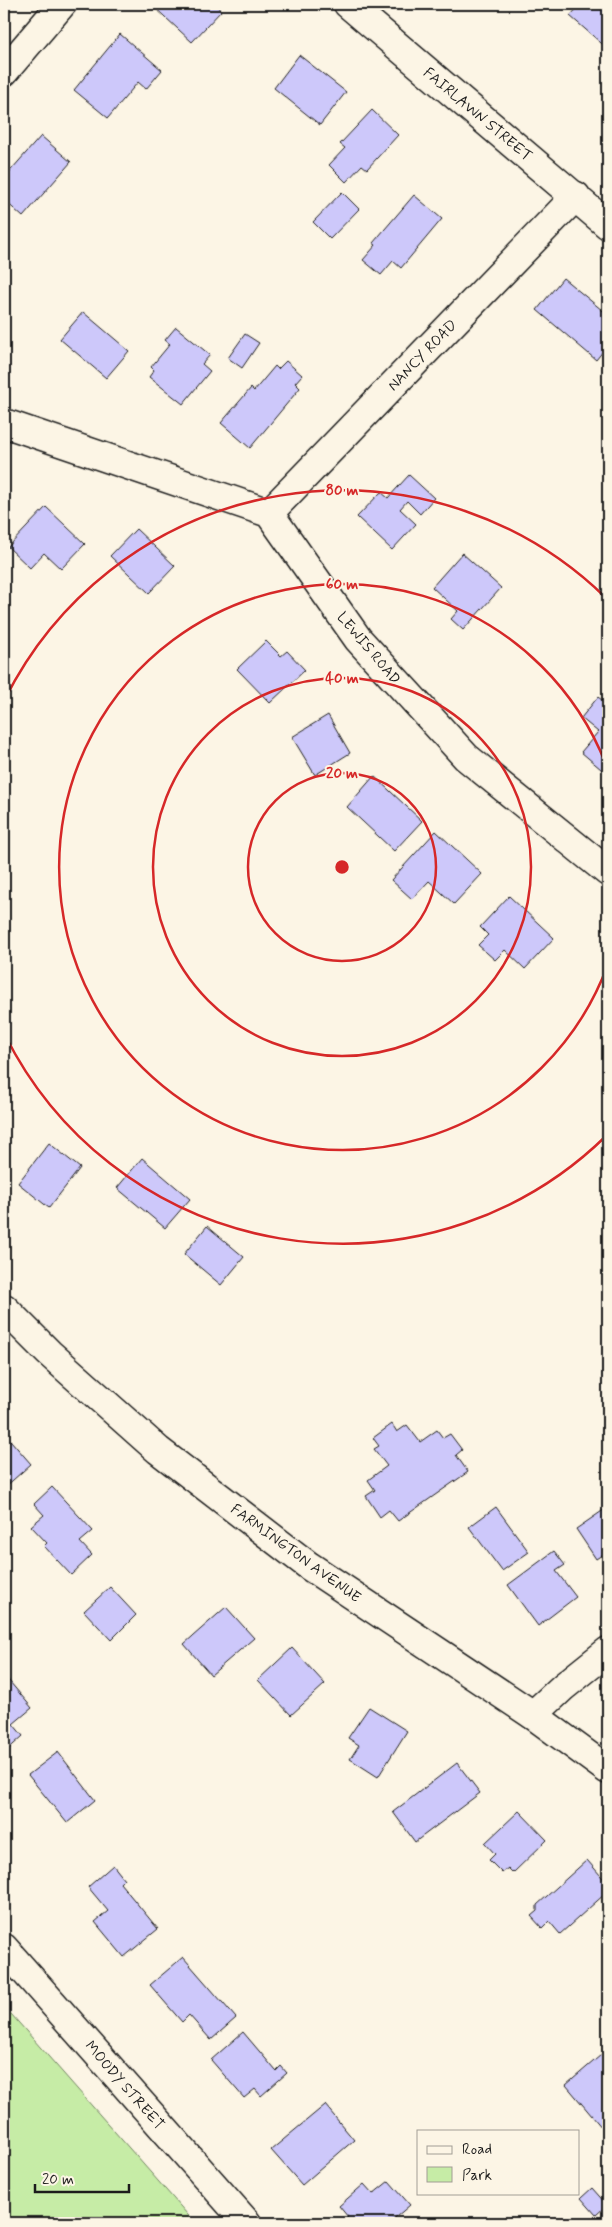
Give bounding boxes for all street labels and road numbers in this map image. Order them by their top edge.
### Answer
street label: FAIRLAWN STREET [419,63,536,166]
street label: NANCY ROAD [384,316,462,396]
street label: LEWIS ROAD [332,608,405,689]
street label: FARMINGTON AVENUE [226,1500,365,1608]
street label: MOODY STREET [80,2037,169,2135]

